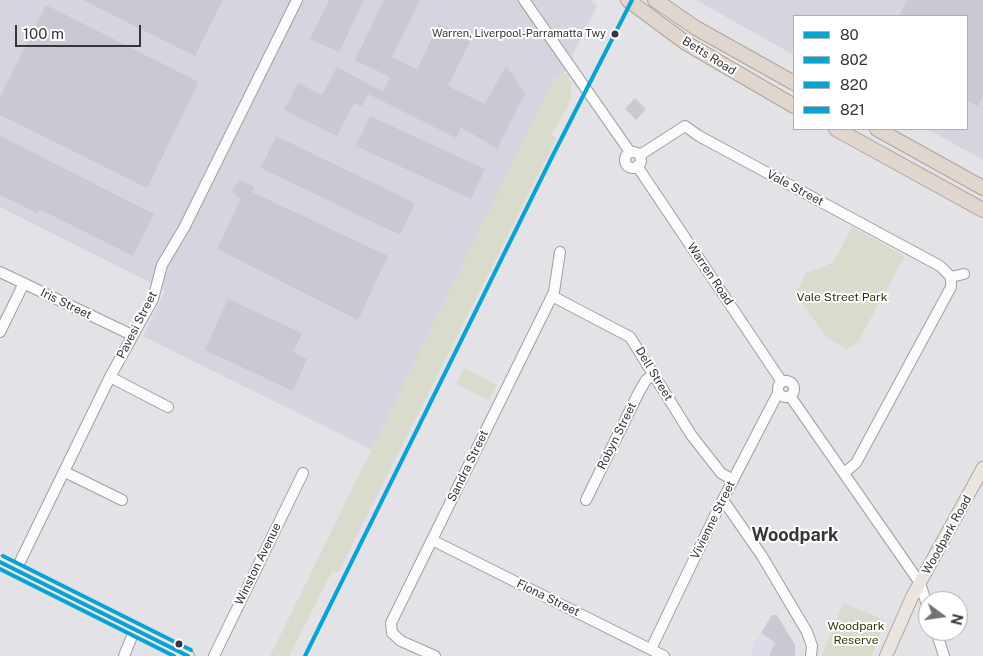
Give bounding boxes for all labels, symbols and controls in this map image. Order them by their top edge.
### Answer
scale bar [18,15,144,47]
legend [793,15,968,130]
text: 100 m [23,25,64,42]
text: 80 [840,26,859,43]
place label: Warren, Liverpool-Parramatta Twy [432,27,606,41]
marker: Warren, Liverpool-Parramatta Twy [610,29,620,39]
street label: Betts Road [679,34,739,78]
text: 802 [840,51,868,68]
text: 820 [840,76,868,93]
text: 821 [840,101,865,118]
street label: Vale Street [764,167,826,209]
street label: Warren Road [684,240,736,308]
street label: Iris Street [38,285,94,323]
street label: Pavesi Street [114,289,160,361]
park label: Vale Street Park [797,290,887,304]
street label: Dell Street [632,345,676,403]
street label: Robyn Street [595,400,639,472]
street label: Sandra Street [444,428,492,504]
street label: Vivienne Street [688,478,738,562]
street label: Woodpark Road [919,493,975,577]
street label: Winston Avenue [232,521,284,607]
district label: Woodpark [751,524,839,546]
street label: Fiona Street [514,577,582,619]
north arrow [918,591,968,641]
text: N [947,612,966,627]
park label: Woodpark Reserve [828,619,884,647]
unlabelled marker [174,639,184,649]

